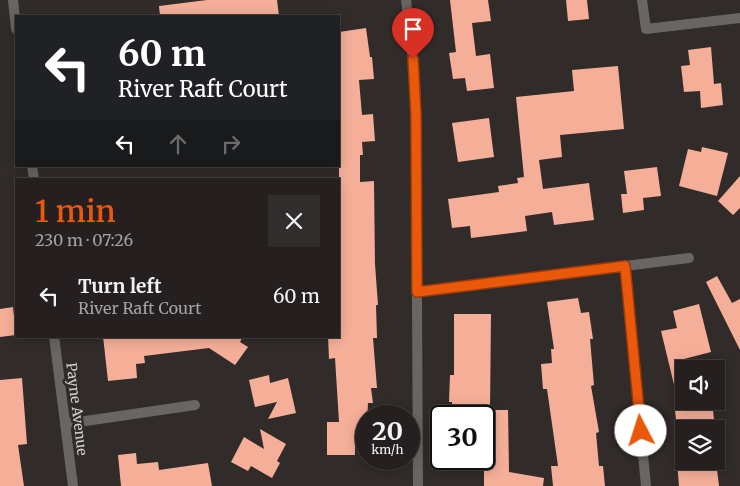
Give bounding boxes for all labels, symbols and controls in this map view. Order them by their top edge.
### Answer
pin [392,8,434,59]
icon: arrive [399,15,427,43]
text: 60 m [118,32,206,76]
icon: left [35,35,100,100]
text: River Raft Court [118,75,288,103]
icon: left [111,130,139,158]
icon: ahead [164,130,192,158]
icon: right [217,130,245,158]
text: 1 min [35,192,116,230]
button: close [268,195,320,247]
text: 230 m · 07:26 [35,230,133,250]
text: Turn left [78,274,162,298]
icon: left [35,282,63,310]
text: 60 m [273,284,320,308]
text: River Raft Court [78,298,201,318]
map controls [675,360,725,470]
button: sound [675,360,725,410]
street label: Payne Avenue [62,362,92,456]
position arrow [614,404,666,456]
speed limit sign: 30 [430,405,495,470]
text: 20 [372,415,403,447]
button: layers [675,420,725,470]
text: km/h [372,442,403,457]

